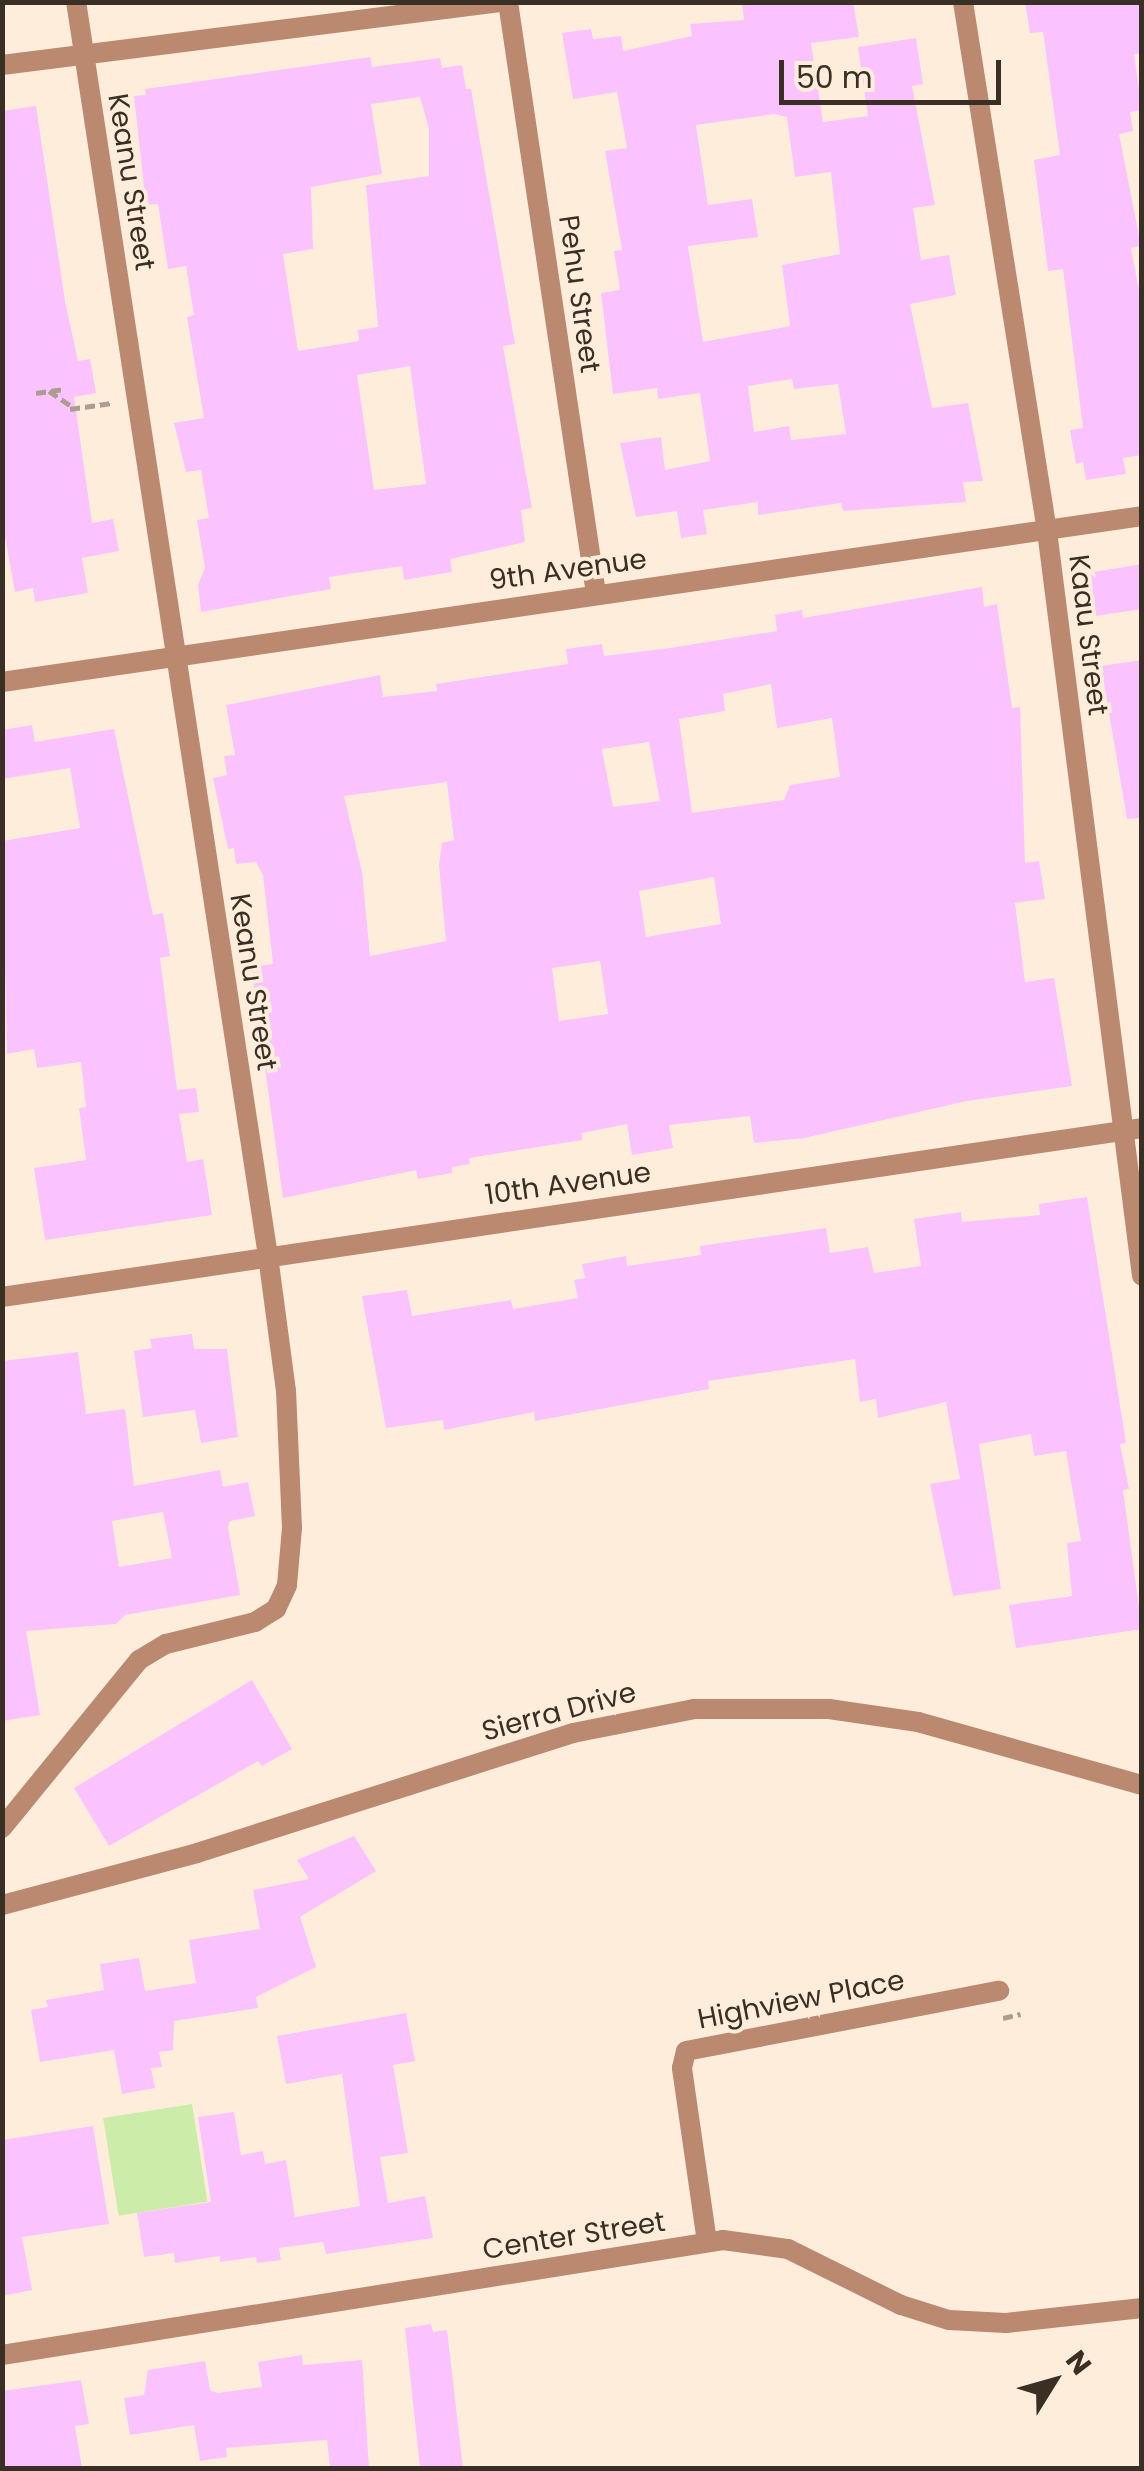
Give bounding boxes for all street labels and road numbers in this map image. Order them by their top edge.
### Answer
street label: Keanu Street [100,91,162,273]
street label: Pehu Street [551,213,607,375]
street label: 9th Avenue [487,542,649,598]
street label: Kaau Street [1061,553,1115,717]
street label: Keanu Street [222,891,284,1073]
street label: 10th Avenue [483,1156,653,1212]
street label: Sierra Drive [478,1675,640,1749]
street label: Highview Place [695,1963,907,2037]
street label: Center Street [480,2205,668,2267]

